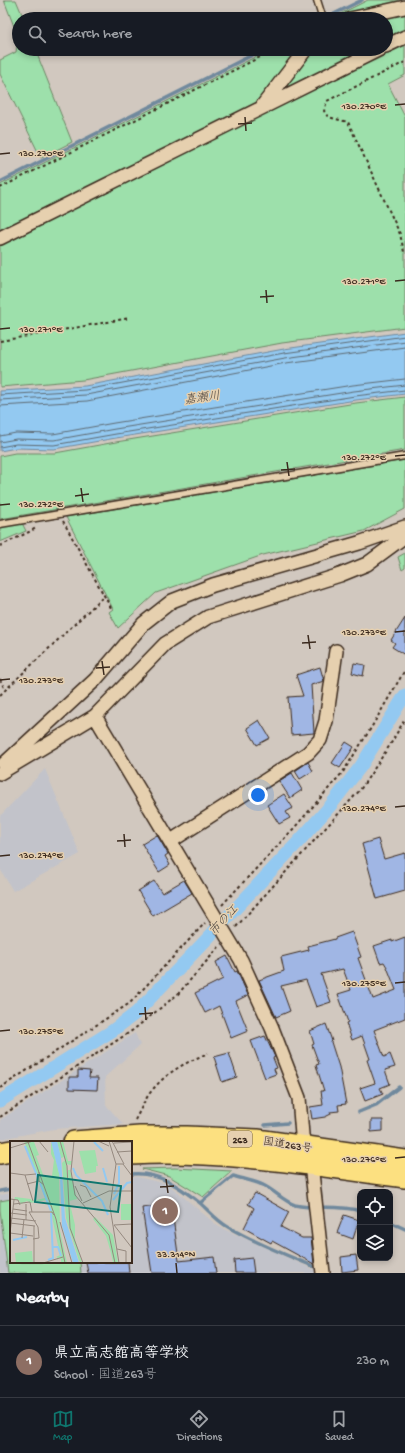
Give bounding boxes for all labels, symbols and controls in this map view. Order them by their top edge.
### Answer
search box [12,12,393,56]
icon: search [26,23,48,45]
text: Search here [58,25,132,43]
text: 130.270°E [341,101,387,113]
text: 130.270°E [18,148,64,160]
text: 130.271°E [342,276,386,288]
text: 130.271°E [19,324,63,336]
water label: 嘉瀬川 [183,389,221,408]
text: 130.272°E [341,452,387,464]
text: 130.272°E [18,499,64,511]
text: 130.273°E [341,627,387,639]
text: 130.273°E [18,675,64,687]
your location [248,785,268,805]
text: 130.274°E [341,803,387,815]
text: 130.274°E [18,850,64,862]
water label: 市の江 [206,902,243,939]
text: 130.275°E [341,978,387,990]
text: 130.275°E [18,1026,64,1038]
road number: 263 [228,1131,252,1147]
street label: 国道263号 [262,1135,313,1156]
inset map [10,1141,132,1263]
text: 130.276°E [341,1154,387,1166]
map controls [357,1189,393,1261]
button: locate [357,1189,393,1225]
pin: 1 [152,1196,178,1226]
button: layers [357,1225,393,1261]
text: 33.314°N [156,1249,196,1261]
text: Nearby [16,1289,69,1309]
text: 県立高志館高等学校 [54,1345,189,1363]
text: 1 [26,1354,32,1369]
text: 230 m [356,1354,389,1369]
text: School · 国道263号 [54,1368,157,1383]
tab: Map [52,1408,74,1444]
tab: Directions [177,1408,222,1444]
tab: Saved [325,1408,353,1444]

